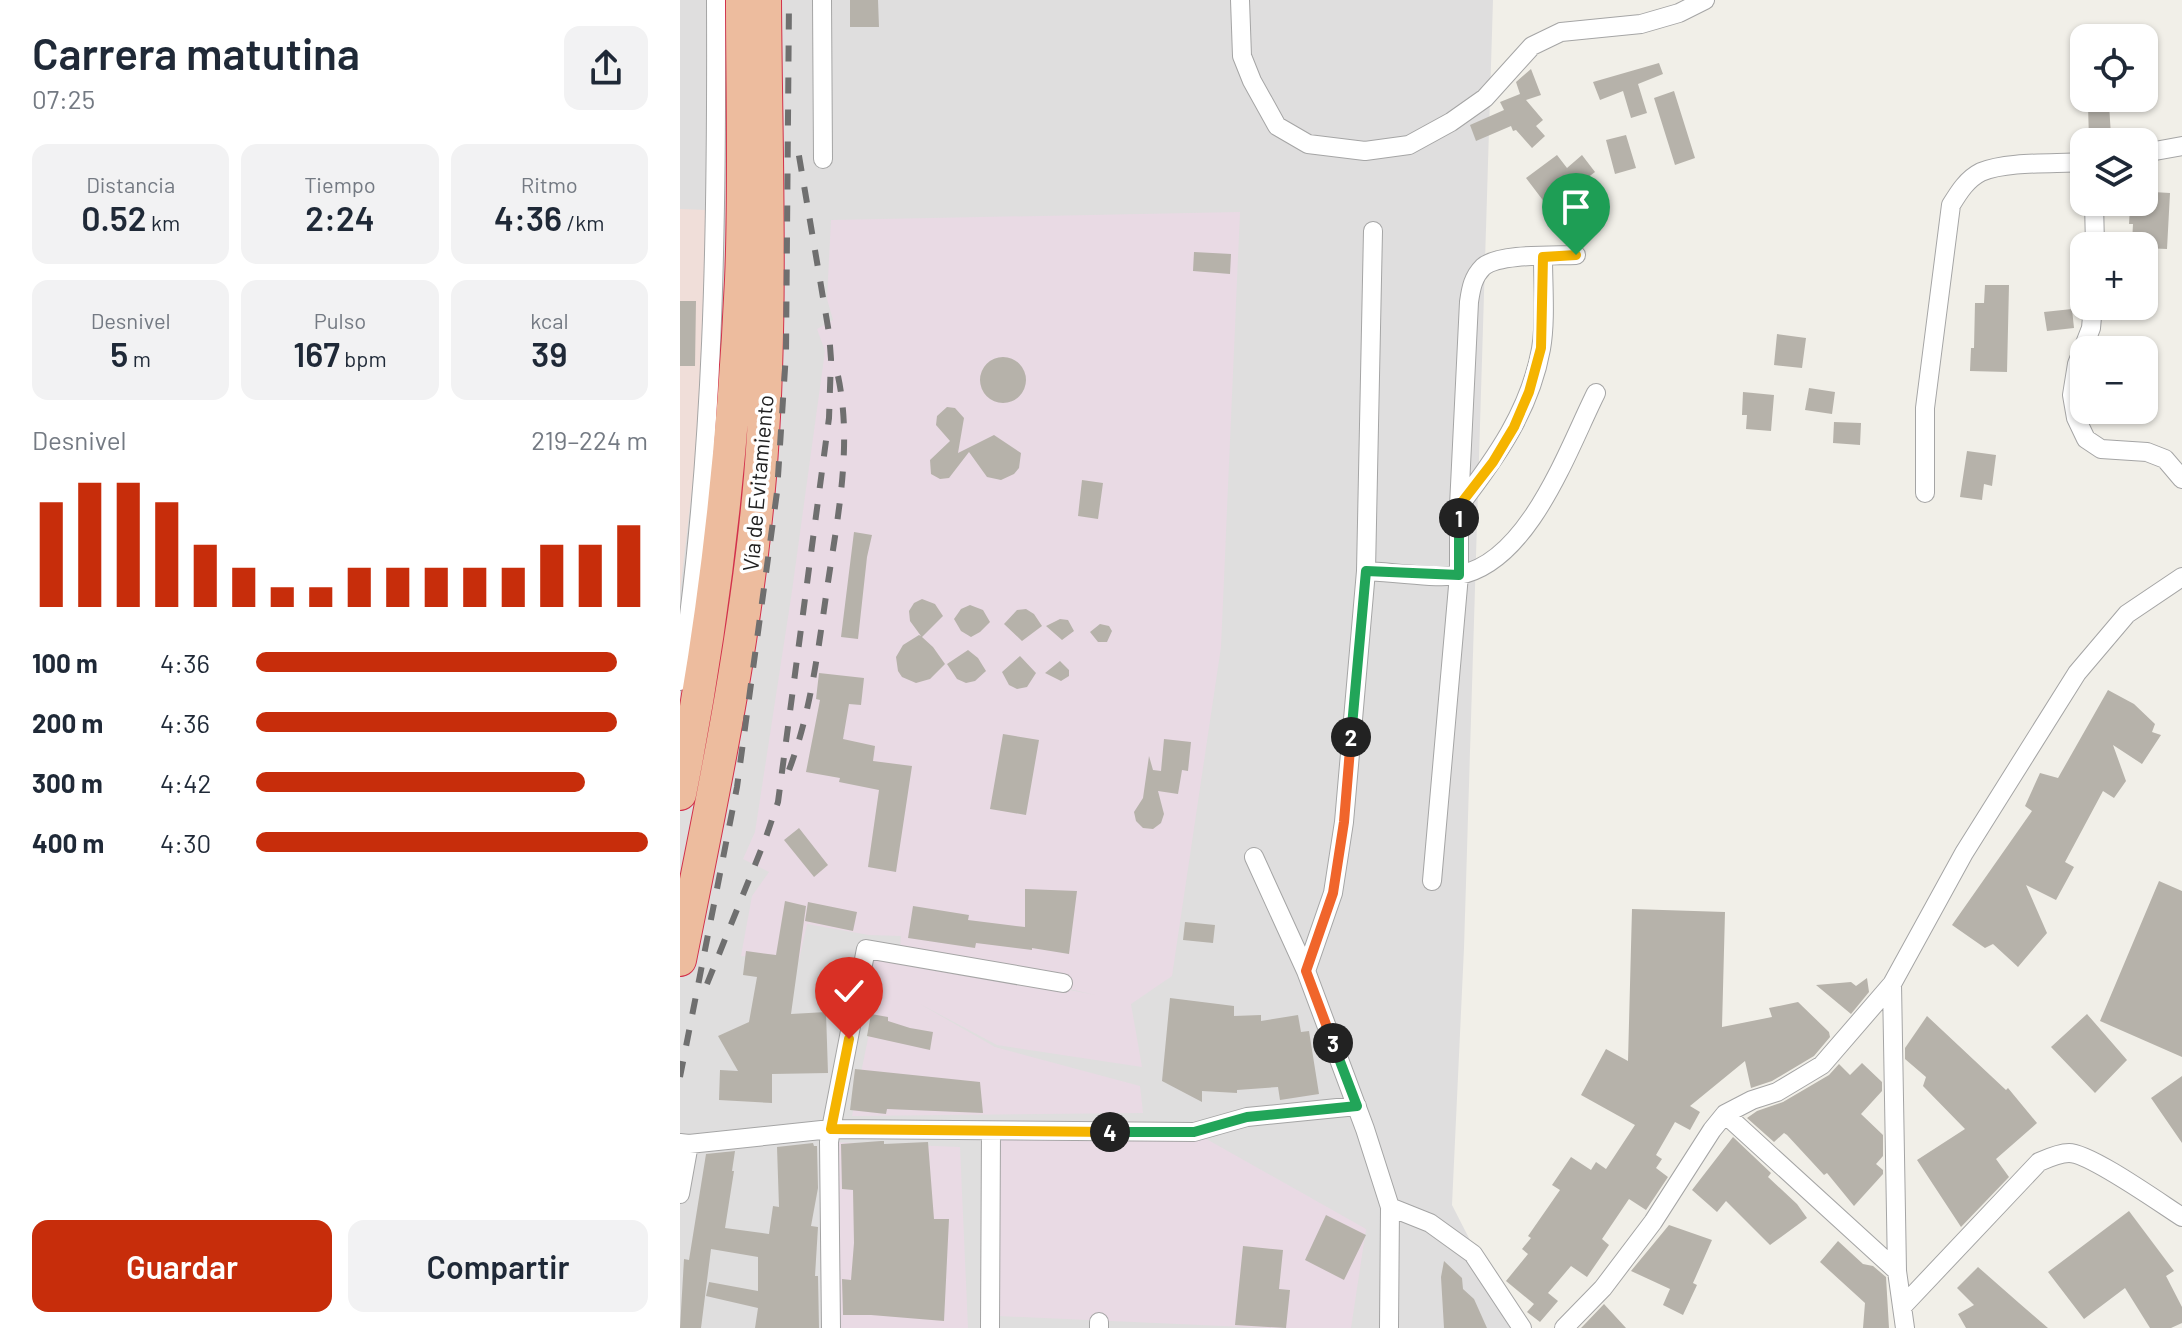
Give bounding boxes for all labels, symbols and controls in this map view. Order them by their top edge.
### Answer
map controls [2070,24,2158,424]
button: locate [2070,24,2158,112]
text: Carrera matutina [32,26,360,79]
button: share [564,26,648,110]
text: 07:25 [32,83,95,114]
button: layers [2070,128,2158,216]
text: Distancia [86,171,175,197]
text: Tiempo [304,171,376,197]
text: Ritmo [521,171,578,197]
pin [1542,173,1610,255]
icon: arrive [1554,185,1598,229]
text: 0.52 [81,197,147,238]
text: 2:24 [305,197,375,238]
text: 4:36 [494,197,562,238]
text: km [147,209,180,235]
text: /km [562,209,605,235]
button: + [2070,232,2158,320]
text: Desnivel [91,307,171,333]
text: Pulso [314,307,366,333]
text: kcal [530,307,569,333]
text: 5 [110,333,128,374]
text: 167 [293,333,340,374]
text: 39 [531,333,567,374]
button: − [2070,336,2158,424]
text: m [128,345,151,371]
text: bpm [340,345,387,371]
street label: Vía de Evitamiento [736,394,778,572]
text: Desnivel [32,424,127,455]
text: 219–224 m [531,424,648,455]
pin: 1 [1439,498,1479,538]
text: 1 [1455,505,1463,531]
text: 100 m [32,647,98,678]
text: 4:36 [160,647,210,678]
text: 200 m [32,707,103,738]
text: 4:36 [160,707,210,738]
pin: 2 [1331,717,1371,757]
text: 2 [1345,724,1357,750]
text: 300 m [32,767,103,798]
text: 4:42 [160,767,211,798]
text: 400 m [32,827,104,858]
text: 4:30 [160,827,211,858]
pin [815,957,883,1039]
icon: check [827,969,871,1013]
pin: 3 [1313,1023,1353,1063]
text: 3 [1327,1030,1339,1056]
pin: 4 [1090,1112,1130,1152]
text: 4 [1103,1119,1117,1145]
button: Guardar [32,1220,332,1312]
button: Compartir [348,1220,648,1312]

